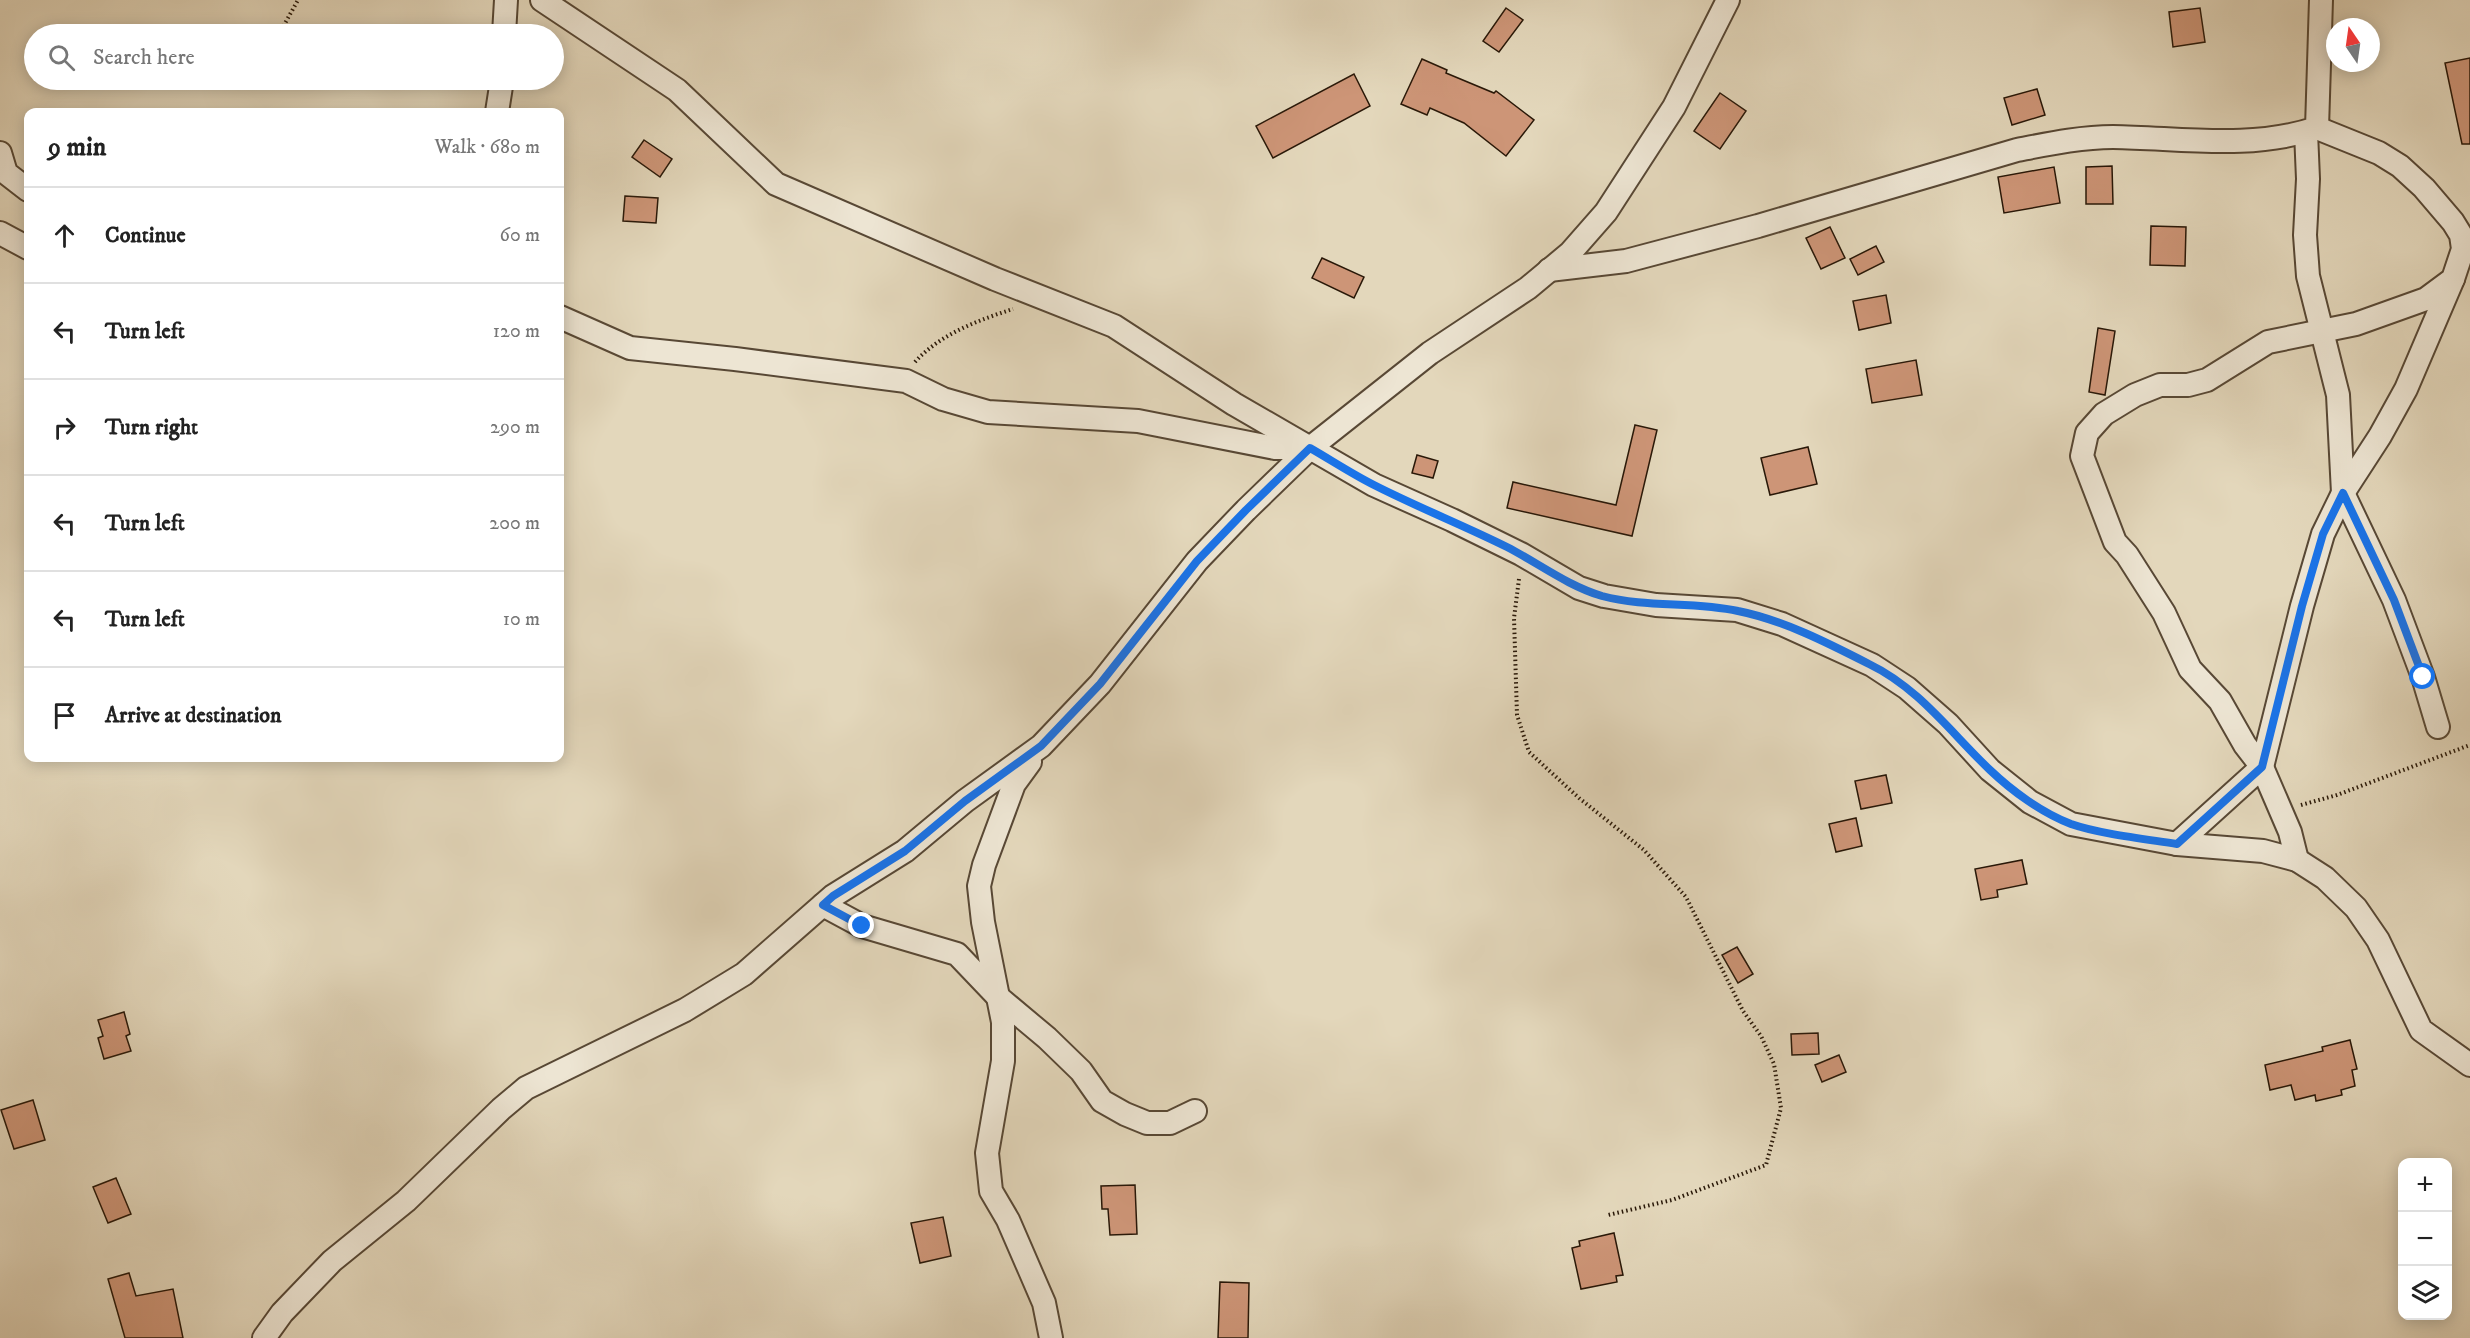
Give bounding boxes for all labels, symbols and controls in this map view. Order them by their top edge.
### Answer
north arrow [2326,18,2380,72]
search box [24,24,564,90]
icon: search [45,41,78,74]
text: Search here [93,44,195,71]
text: 9 min [48,131,106,164]
text: Walk · 680 m [435,135,540,160]
icon: ahead [48,219,81,252]
text: Continue [105,222,186,249]
text: 60 m [500,223,540,248]
icon: left [48,315,81,348]
text: Turn left [105,318,185,345]
text: 120 m [493,319,540,344]
icon: right [48,411,81,444]
text: Turn right [105,414,198,441]
text: 290 m [490,415,540,440]
icon: left [48,507,81,540]
text: Turn left [105,510,185,537]
text: 200 m [489,511,540,536]
icon: left [48,603,81,636]
text: Turn left [105,606,185,633]
text: 10 m [503,607,540,632]
route start [2409,663,2435,689]
icon: arrive [48,699,81,732]
text: Arrive at destination [105,702,282,729]
route end [848,912,874,938]
map controls [2398,1158,2452,1320]
button: + [2398,1158,2452,1212]
button: − [2398,1212,2452,1266]
button: layers [2398,1266,2452,1320]

